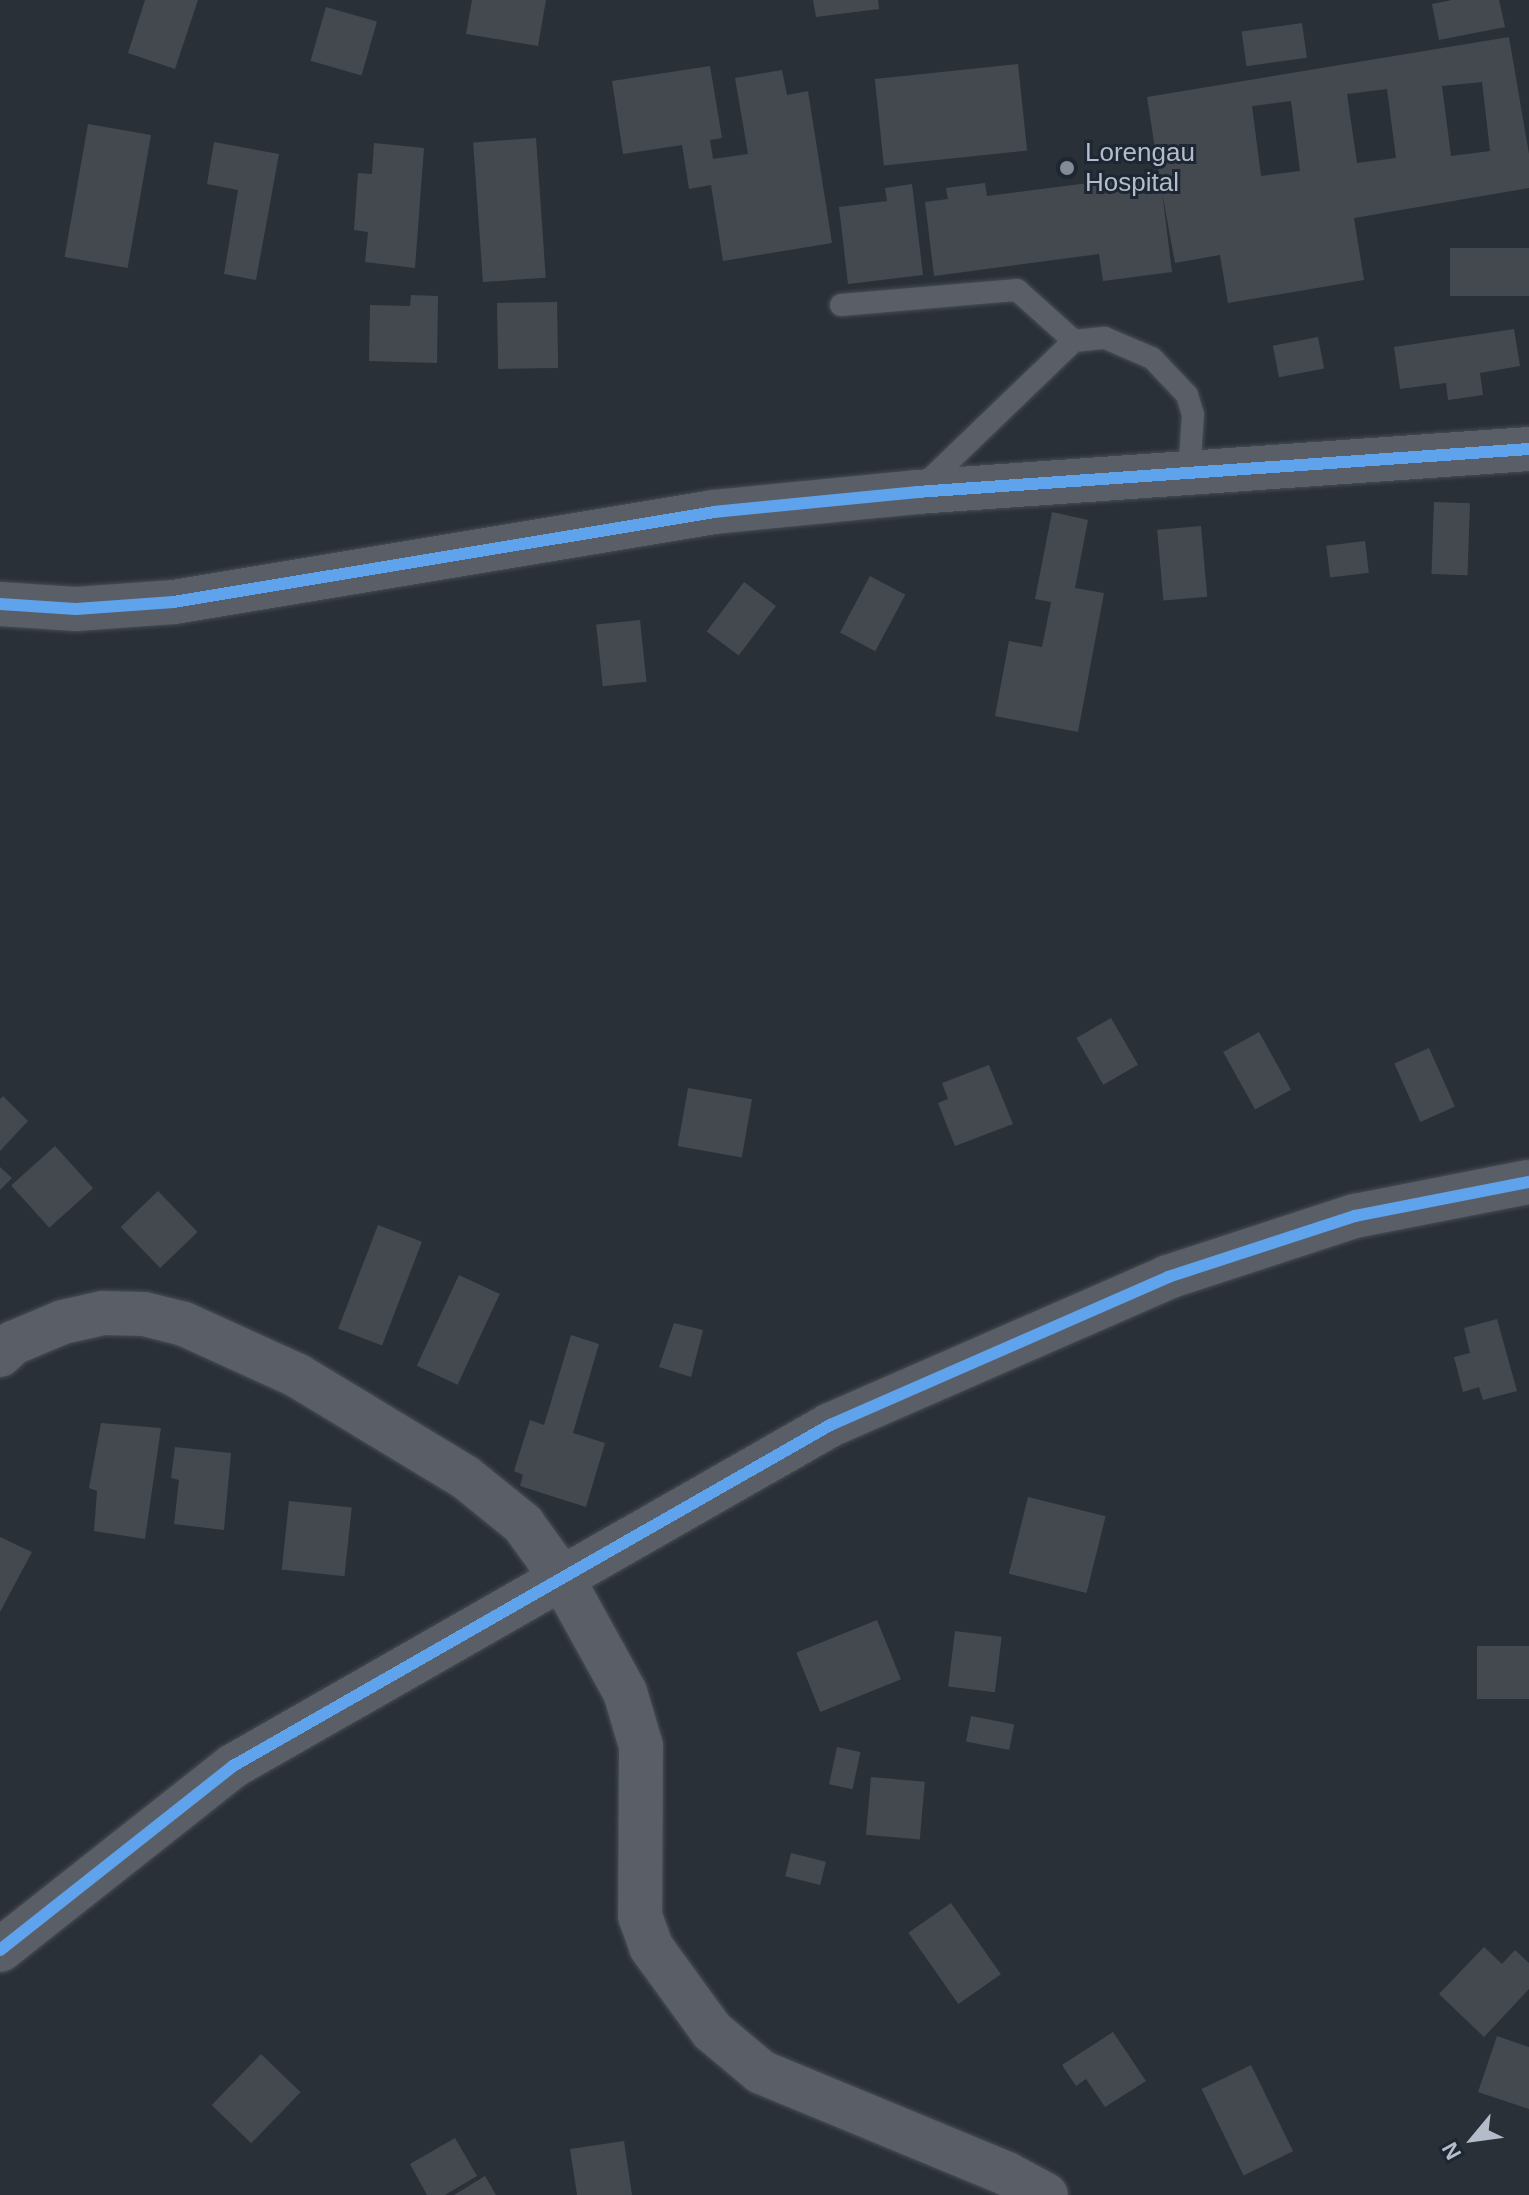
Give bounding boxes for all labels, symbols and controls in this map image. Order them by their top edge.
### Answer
place label: Lorengau Hospital [1085,137,1195,198]
marker: Lorengau Hospital [1056,157,1078,179]
north arrow [1433,2099,1513,2179]
text: N [1437,2138,1466,2164]

